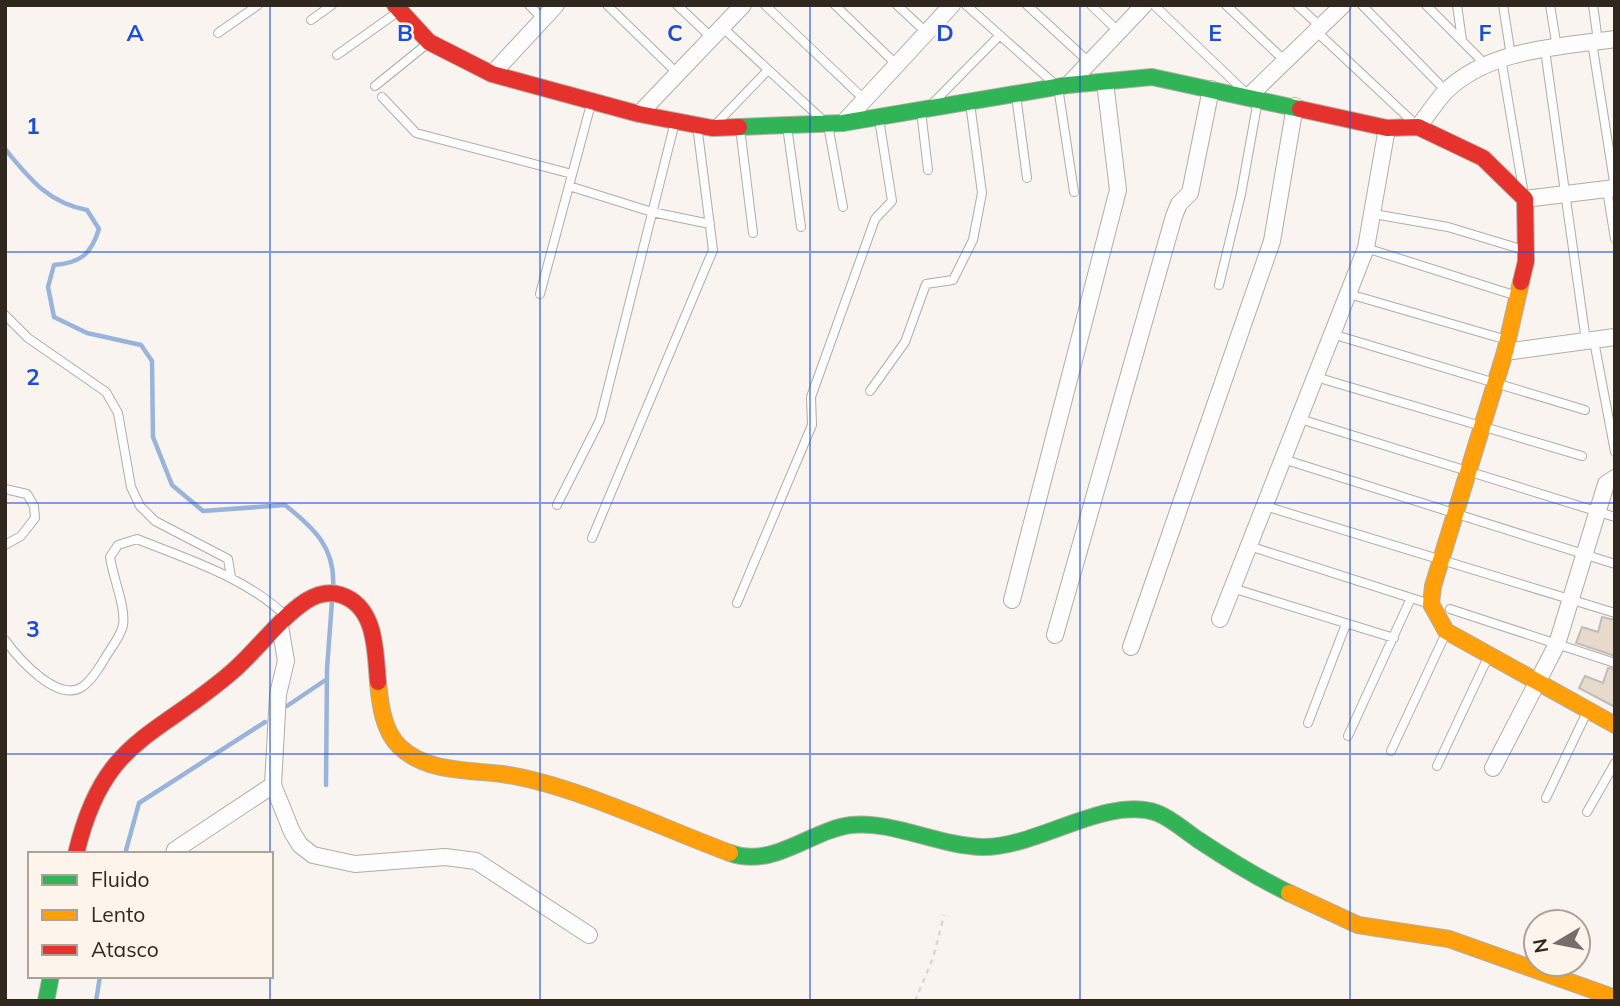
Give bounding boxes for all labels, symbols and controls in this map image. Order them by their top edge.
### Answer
text: A [126,18,144,47]
text: B [397,18,413,47]
text: C [667,18,683,47]
text: D [936,18,954,47]
text: E [1208,18,1222,47]
text: F [1478,18,1492,47]
text: 1 [26,111,40,140]
text: 2 [26,362,40,391]
text: 3 [26,614,40,643]
legend [28,852,273,978]
text: Fluido [91,866,150,892]
text: Lento [91,901,145,927]
north arrow [1522,908,1592,978]
text: Atasco [91,936,159,962]
text: N [1527,937,1553,955]

